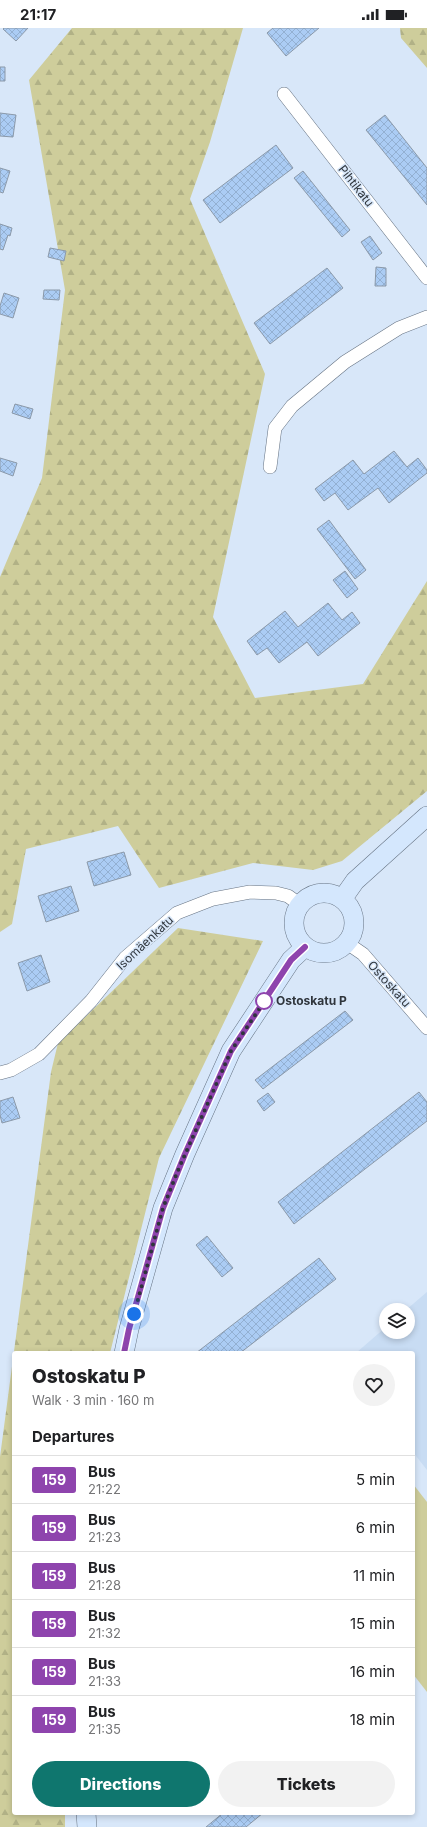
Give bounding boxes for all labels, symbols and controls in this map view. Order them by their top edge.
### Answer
text: 21:17 [20,5,56,24]
street label: Pihtikatu [335,162,377,210]
street label: Isomäenkatu [113,912,176,973]
street label: Ostoskatu [365,957,414,1010]
marker: Ostoskatu P [255,992,273,1010]
place label: Ostoskatu P [276,993,347,1008]
map controls [379,1303,415,1339]
button: layers [379,1303,415,1339]
your location [124,1304,144,1324]
button: heart [353,1364,395,1406]
text: Ostoskatu P [32,1365,146,1388]
text: Walk · 3 min · 160 m [32,1392,154,1408]
text: Departures [32,1427,114,1446]
text: Bus [88,1462,116,1481]
text: 5 min [356,1470,395,1489]
text: 159 [42,1471,66,1488]
text: 21:22 [88,1481,121,1497]
text: Bus [88,1510,116,1529]
text: 6 min [356,1518,395,1537]
text: 159 [42,1519,66,1536]
text: 21:23 [88,1529,121,1545]
text: Bus [88,1558,116,1577]
text: 11 min [353,1566,395,1585]
text: 159 [42,1567,66,1584]
text: 21:28 [88,1577,121,1593]
text: Bus [88,1606,116,1625]
text: 15 min [350,1614,395,1633]
text: 159 [42,1615,66,1632]
text: 21:32 [88,1625,121,1641]
text: Bus [88,1654,116,1673]
text: 16 min [350,1662,395,1681]
text: 159 [42,1663,66,1680]
text: 21:33 [88,1673,121,1689]
text: Bus [88,1702,116,1721]
text: 18 min [350,1710,395,1729]
text: 159 [42,1711,66,1728]
text: 21:35 [88,1721,121,1737]
button: Directions [32,1761,210,1807]
button: Tickets [218,1761,395,1807]

